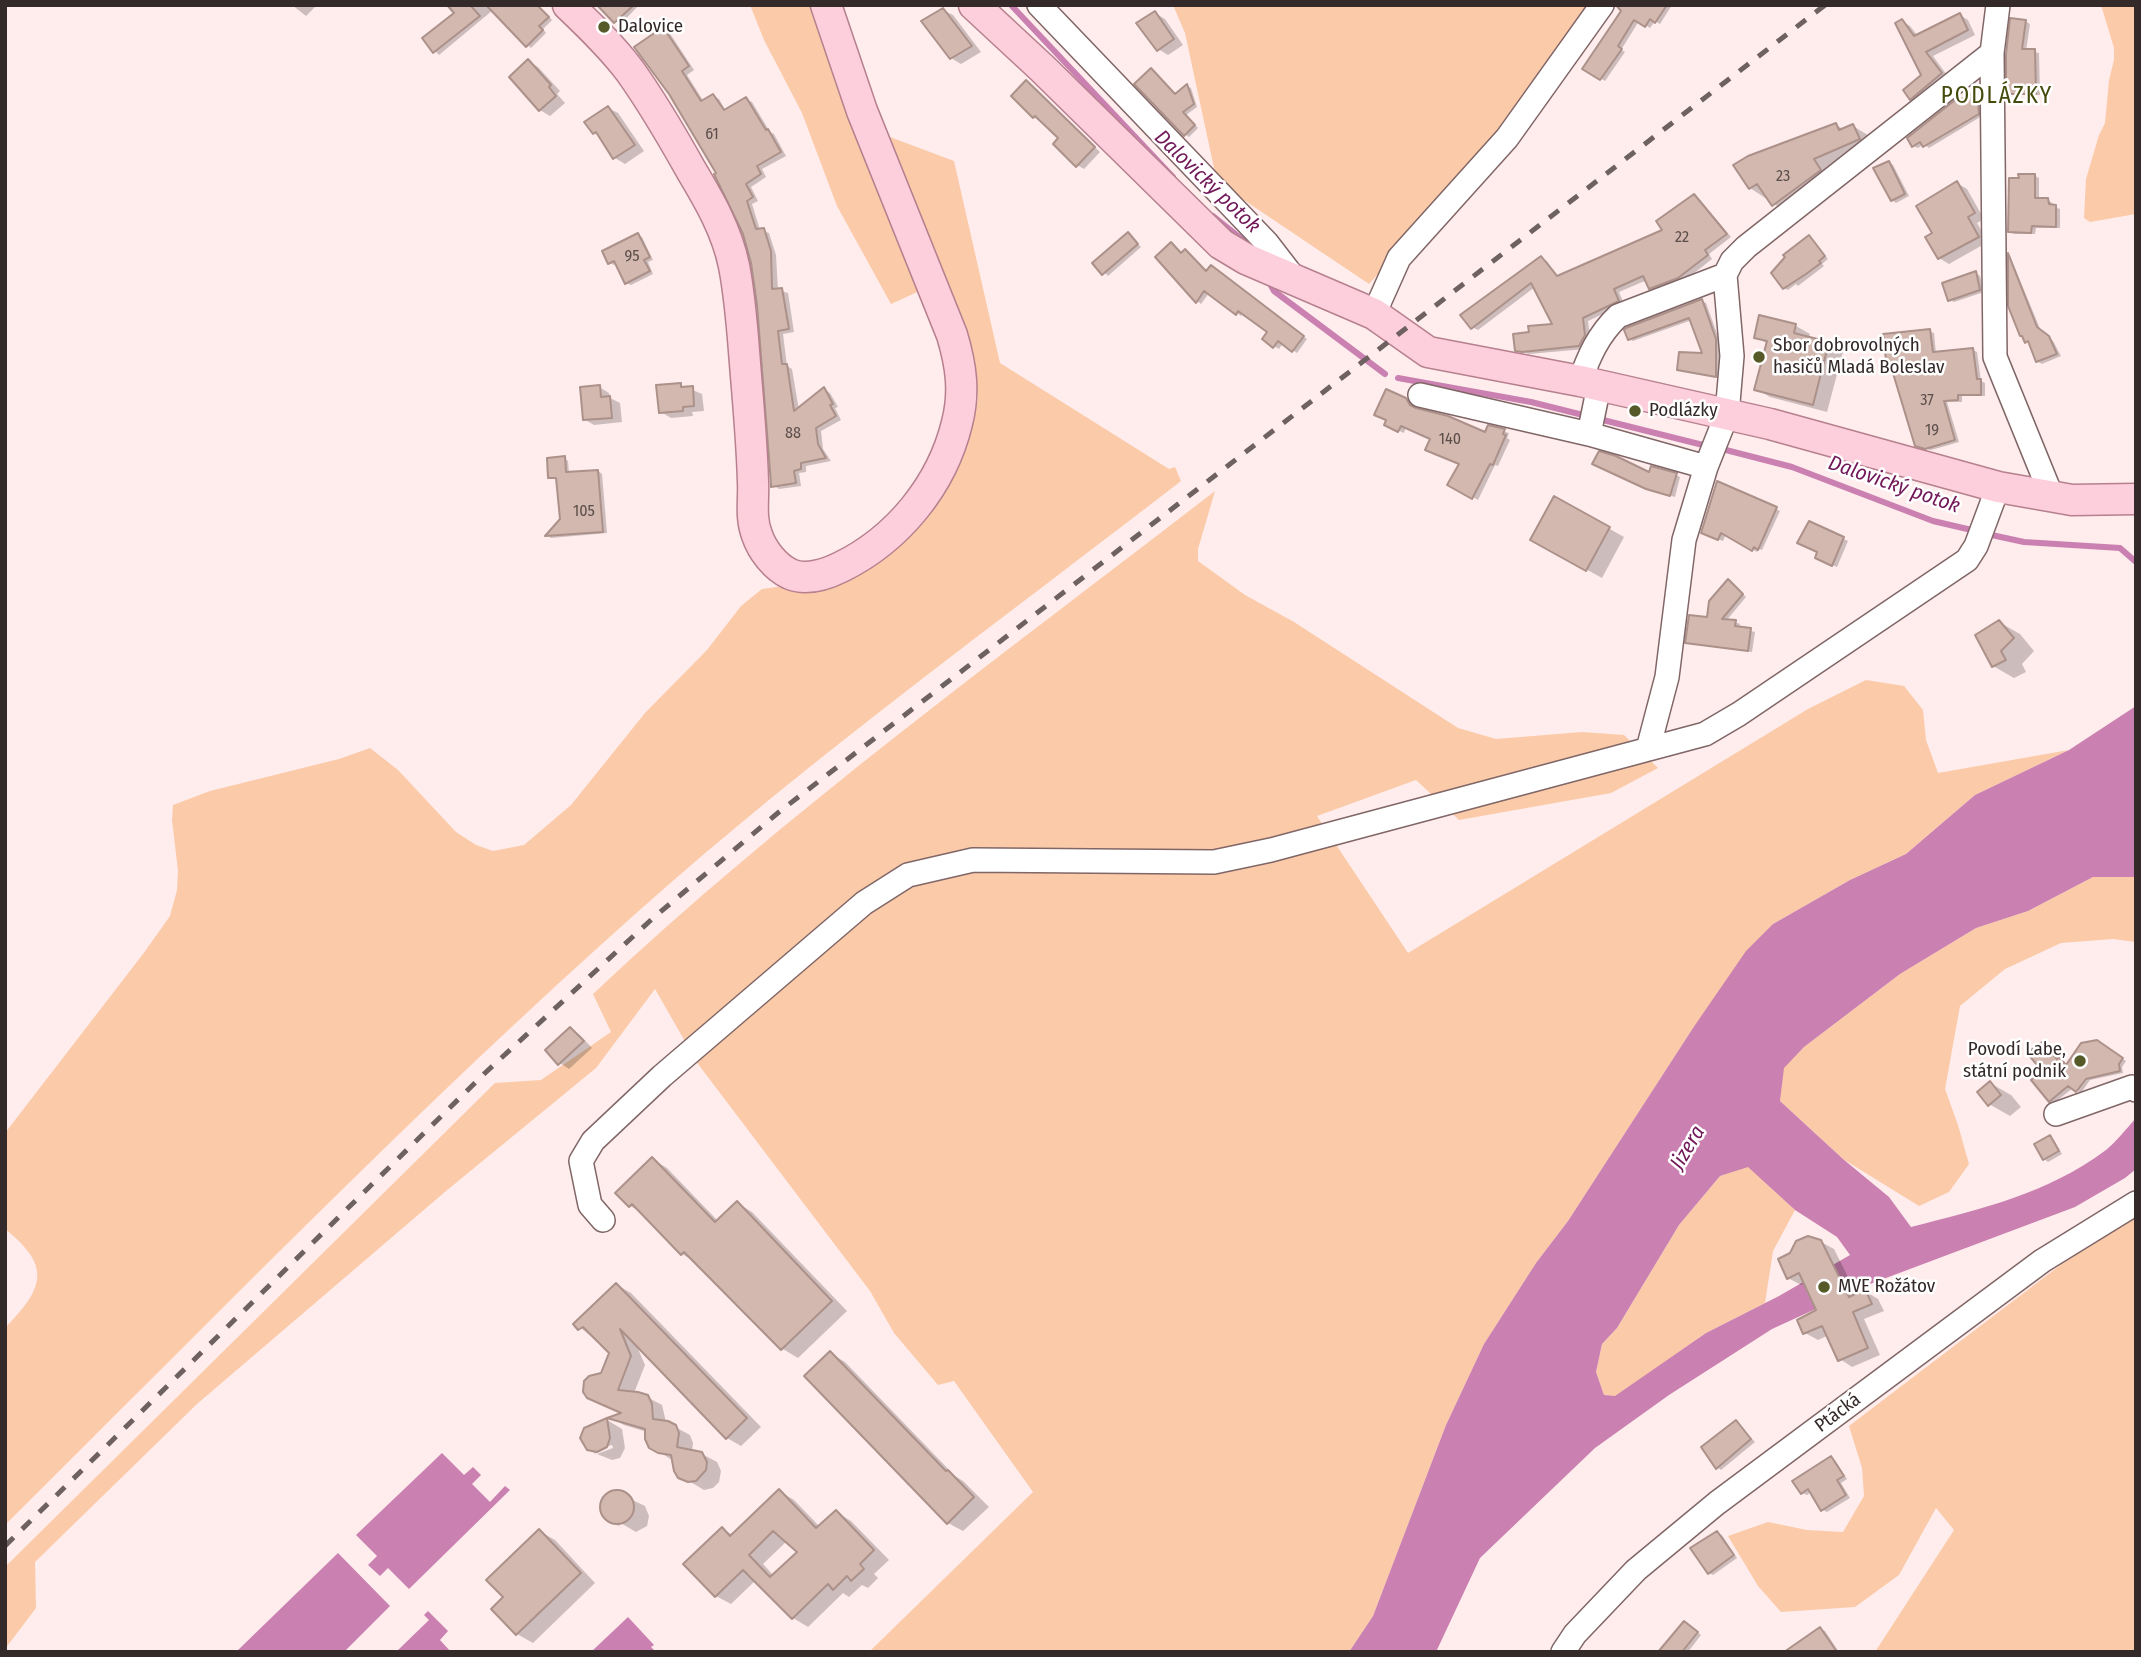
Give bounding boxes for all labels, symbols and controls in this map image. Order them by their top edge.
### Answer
place label: Dalovice [618,16,683,38]
marker: Dalovice [596,19,612,35]
district label: PODLÁZKY [1942,83,2052,111]
house number: 61 [705,125,719,145]
water label: Dalovický potok [1149,125,1265,239]
house number: 23 [1776,167,1790,187]
house number: 22 [1675,228,1689,248]
house number: 95 [624,247,640,267]
place label: Sbor dobrovolných hasičů Mladá Boleslav [1773,335,1944,379]
marker: Sbor dobrovolných hasičů Mladá Boleslav [1751,349,1767,365]
house number: 37 [1920,391,1934,411]
place label: Podlázky [1649,400,1718,422]
marker: Podlázky [1627,403,1643,419]
house number: 19 [1925,421,1939,441]
house number: 88 [785,424,801,444]
house number: 140 [1439,430,1461,450]
water label: Dalovický potok [1825,451,1963,519]
house number: 105 [573,502,595,522]
place label: Povodí Labe, státní podnik [1963,1039,2066,1083]
marker: Povodí Labe, státní podnik [2072,1053,2088,1069]
water label: Jizera [1665,1122,1711,1174]
place label: MVE Rožátov [1838,1276,1935,1298]
marker: MVE Rožátov [1816,1279,1832,1295]
street label: Ptácká [1811,1388,1865,1438]

